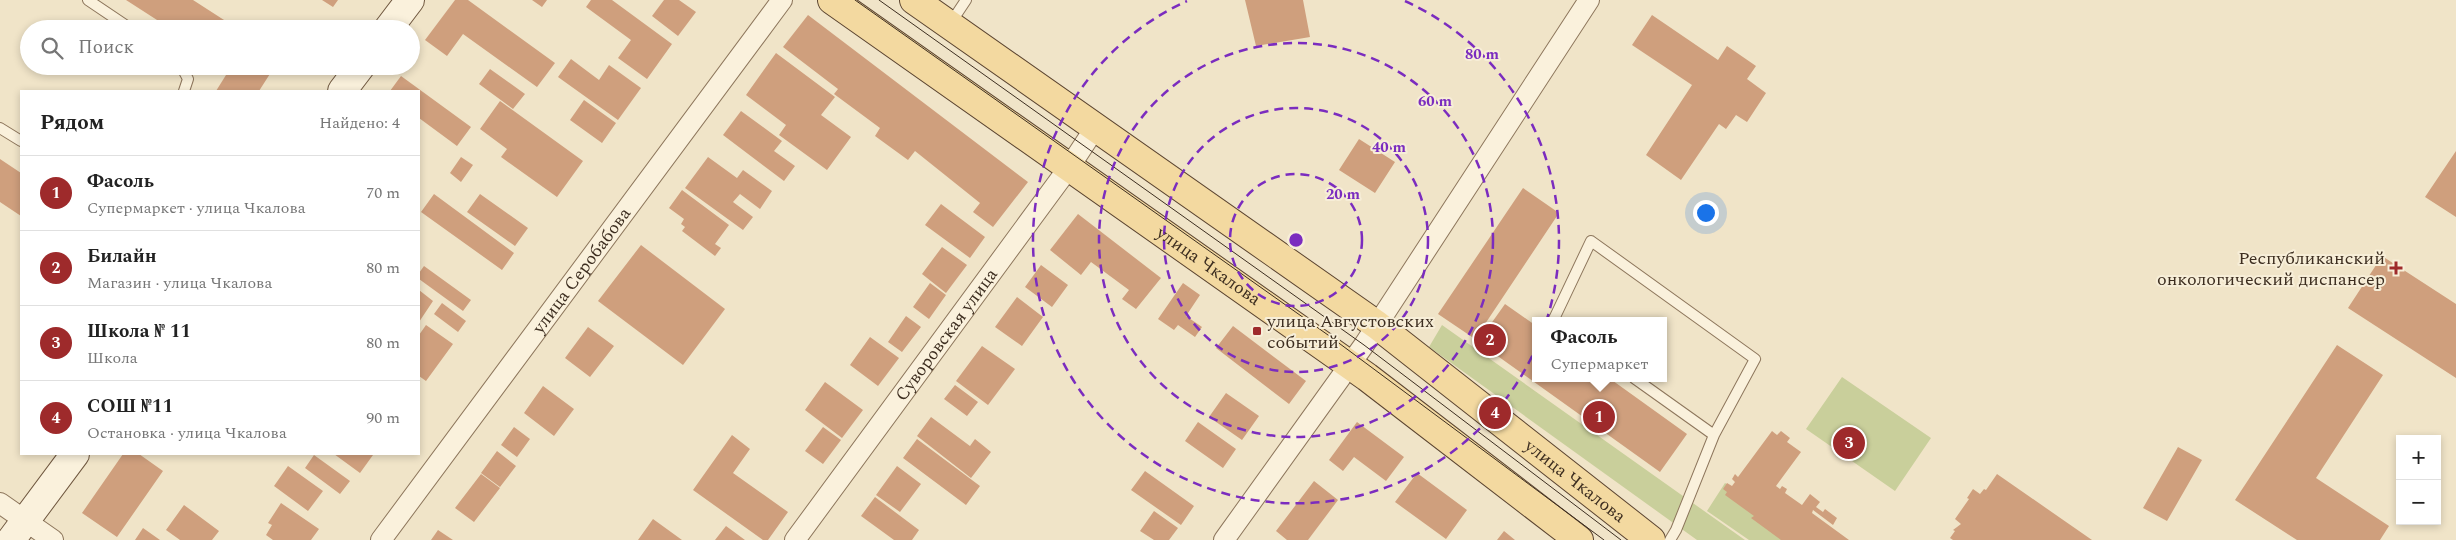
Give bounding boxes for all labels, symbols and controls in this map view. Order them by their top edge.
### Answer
search box [20,20,420,75]
text: Поиск [78,33,134,62]
icon: search [38,34,66,62]
text: 80 m [1465,43,1500,66]
text: 60 m [1418,90,1453,113]
text: Рядом [40,107,104,139]
text: Найдено: 4 [319,111,400,135]
text: 40 m [1372,136,1407,159]
text: Фасоль [87,167,154,196]
text: 1 [52,181,60,205]
text: 70 m [366,181,400,205]
text: 20 m [1326,183,1361,206]
text: Супермаркет · улица Чкалова [87,196,306,220]
your location [1693,200,1719,226]
street label: улица Серобабова [525,201,637,340]
street label: улица Чкалова [1150,219,1267,312]
centre of rings [1287,231,1305,249]
text: Билайн [87,242,157,271]
place label: Республиканский онкологический диспансер [2157,245,2385,293]
text: 2 [52,256,60,280]
text: 80 m [366,256,400,280]
marker: Республиканский онкологический диспансер [2389,261,2403,275]
street label: Суворовская улица [888,262,1004,407]
text: Магазин · улица Чкалова [87,271,272,295]
place label: улица Августовских событий [1266,308,1434,356]
text: Школа № 11 [87,317,191,346]
popup [1532,317,1667,382]
pin: 2 [1474,321,1506,359]
text: Фасоль [1551,323,1617,352]
marker: улица Августовских событий [1251,325,1263,337]
text: 3 [52,331,60,355]
text: 80 m [366,331,400,355]
text: Школа [87,346,138,370]
text: Супермаркет [1551,352,1648,376]
text: СОШ №11 [87,392,173,421]
pin: 4 [1479,394,1511,432]
pin: 1 [1583,398,1615,436]
text: 4 [52,406,60,430]
text: 90 m [366,406,400,430]
text: Остановка · улица Чкалова [87,421,287,445]
pin: 3 [1833,424,1865,462]
street label: улица Чкалова [1518,432,1632,529]
map controls [2396,435,2441,525]
button: + [2396,435,2441,480]
button: − [2396,480,2441,525]

